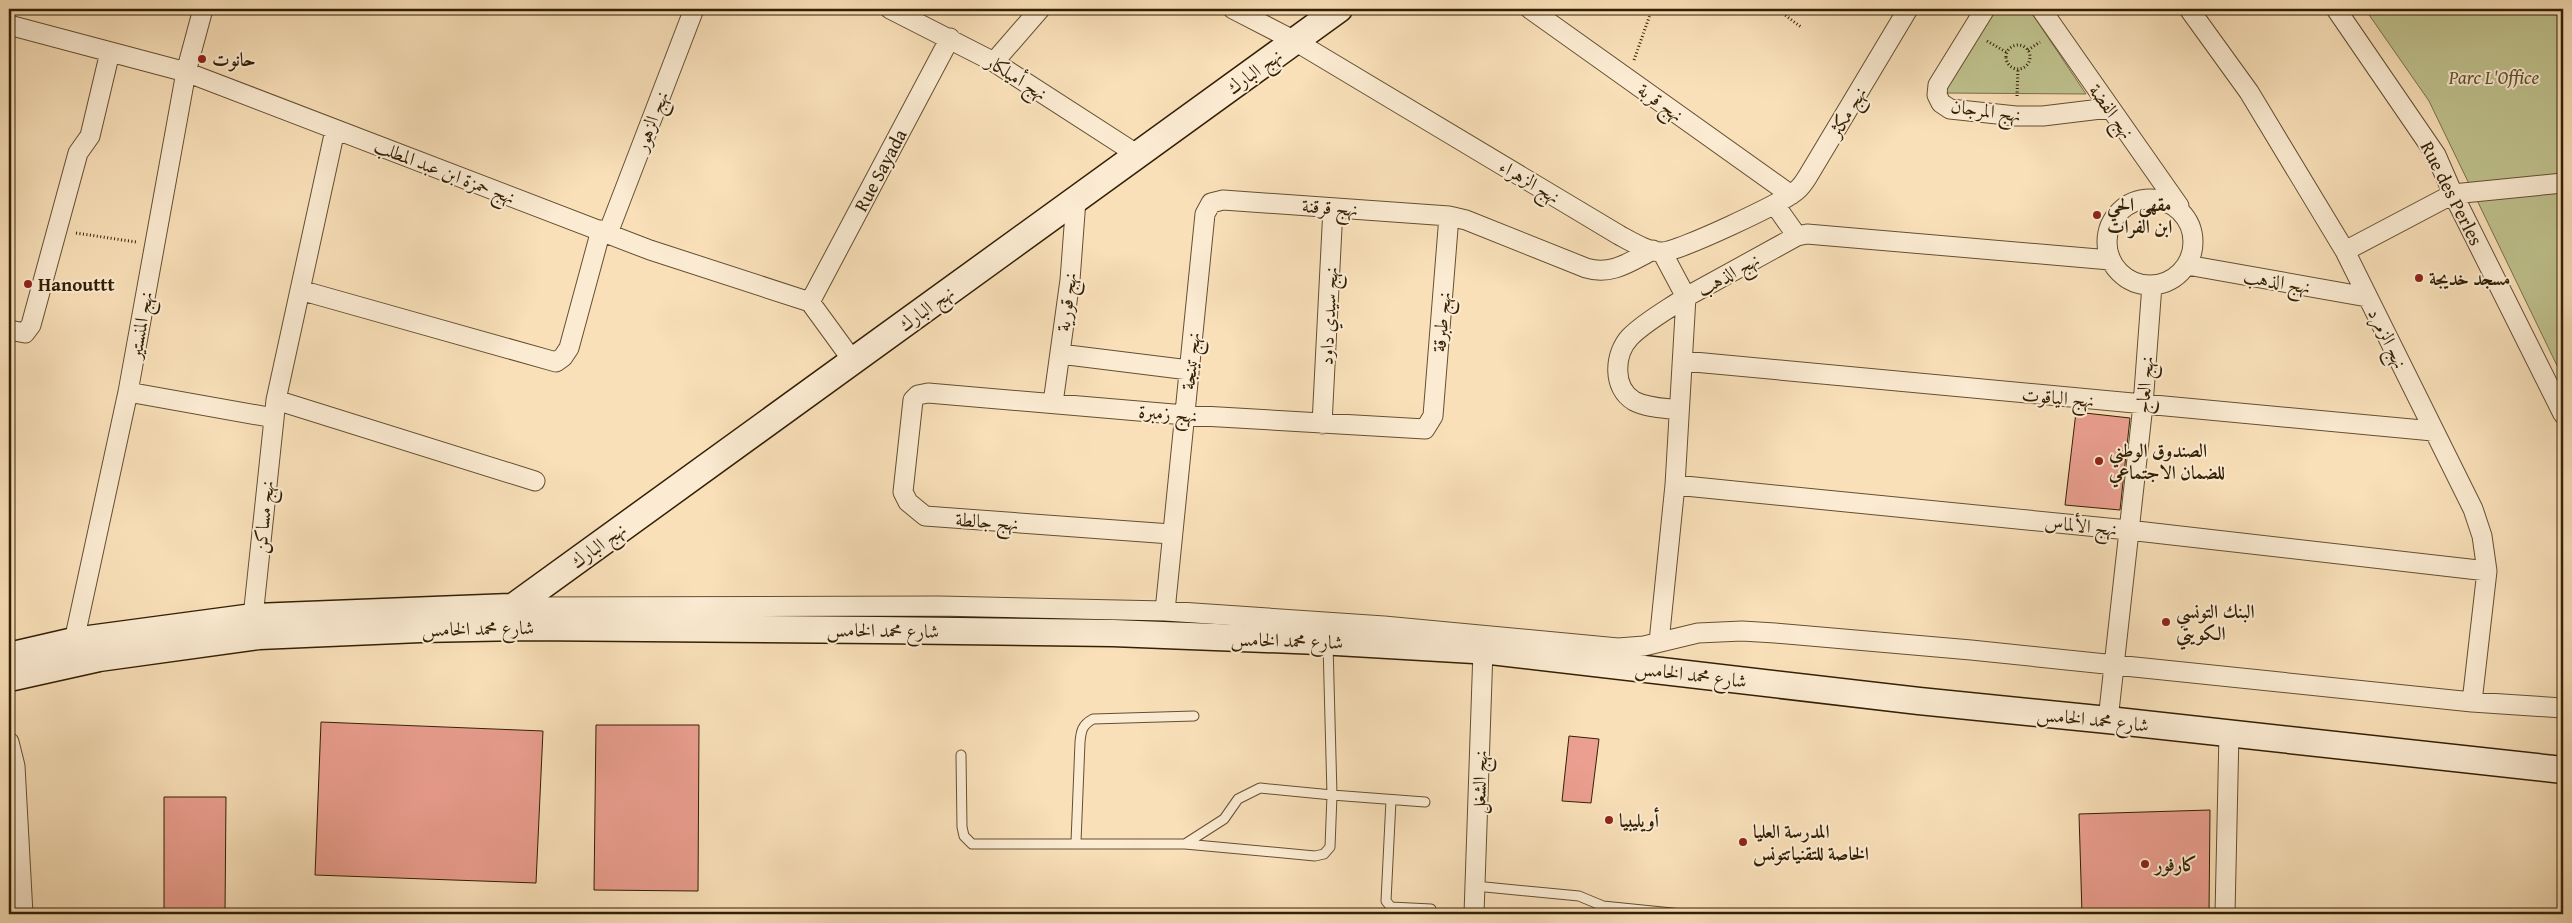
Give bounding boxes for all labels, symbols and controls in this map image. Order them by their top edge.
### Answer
street label: نهج البارك [1220,41,1290,104]
place label: حانوت [212,45,256,73]
street label: نهج أميلكار [977,46,1053,110]
marker: حانوت [196,53,208,65]
park label: Parc L'Office [2448,63,2540,91]
street label: نهج قربة [1630,76,1690,132]
street label: نهج الفضة [2079,78,2142,147]
street label: نهج مكثر [1820,81,1877,147]
street label: نهج الزهور [626,87,679,159]
street label: نهج المرجان [1949,91,2023,133]
street label: Rue Sayada [847,124,913,216]
street label: نهج حمزة ابن عبد المطلب [369,131,520,215]
street label: Rue des Perles [2414,136,2490,250]
street label: نهج الزهراء [1492,152,1566,214]
place label: مقهى الحي ابن الفرات [2107,190,2172,240]
street label: نهج قرقنة [1301,191,1359,227]
marker: مقهى الحي ابن الفرات [2091,209,2103,221]
street label: نهج الذهب [1692,245,1766,306]
street label: نهج الذهب [2240,261,2313,305]
place label: مسجد خديجة [2429,264,2510,292]
street label: نهج سيدي داود [1311,266,1349,366]
place label: Hanouttt [38,270,116,298]
street label: نهج قورية [1048,271,1087,334]
marker: مسجد خديجة [2413,272,2425,284]
marker: Hanouttt [22,278,34,290]
street label: نهج البارك [892,278,962,341]
street label: نهج المنستير [120,289,164,363]
street label: نهج طبرقة [1424,291,1462,354]
street label: نهج الزمرد [2358,303,2415,375]
street label: نهج تينجة [1173,331,1211,392]
street label: نهج العاج [2128,355,2164,415]
street label: نهج الياقوت [2020,380,2095,418]
street label: نهج زمبرة [1137,396,1199,433]
place label: الصندوق الوطني للضمان الاجتماعي [2108,436,2225,488]
marker: الصندوق الوطني للضمان الاجتماعي [2093,455,2105,467]
street label: نهج مساكن [245,479,285,555]
street label: نهج جالطة [954,505,1020,541]
street label: نهج الألماس [2043,507,2119,547]
street label: نهج البارك [564,515,634,578]
place label: البنك التونسي الكويتي [2176,597,2255,650]
street label: شارع محمد الخامس [421,613,535,645]
street label: شارع محمد الخامس [826,615,940,647]
marker: البنك التونسي الكويتي [2160,616,2172,628]
street label: شارع محمد الخامس [1230,624,1344,658]
street label: شارع محمد الخامس [1633,653,1749,697]
street label: شارع محمد الخامس [2035,699,2150,741]
street label: نهج الشغل [1464,750,1498,815]
place label: أويليبيا [1619,806,1660,834]
marker: أويليبيا [1603,814,1615,826]
place label: المدرسة العليا الخاصة للتقنياتتونس [1753,817,1869,867]
marker: المدرسة العليا الخاصة للتقنياتتونس [1737,836,1749,848]
place label: كارفور [2153,850,2197,878]
marker: كارفور [2139,858,2151,870]

